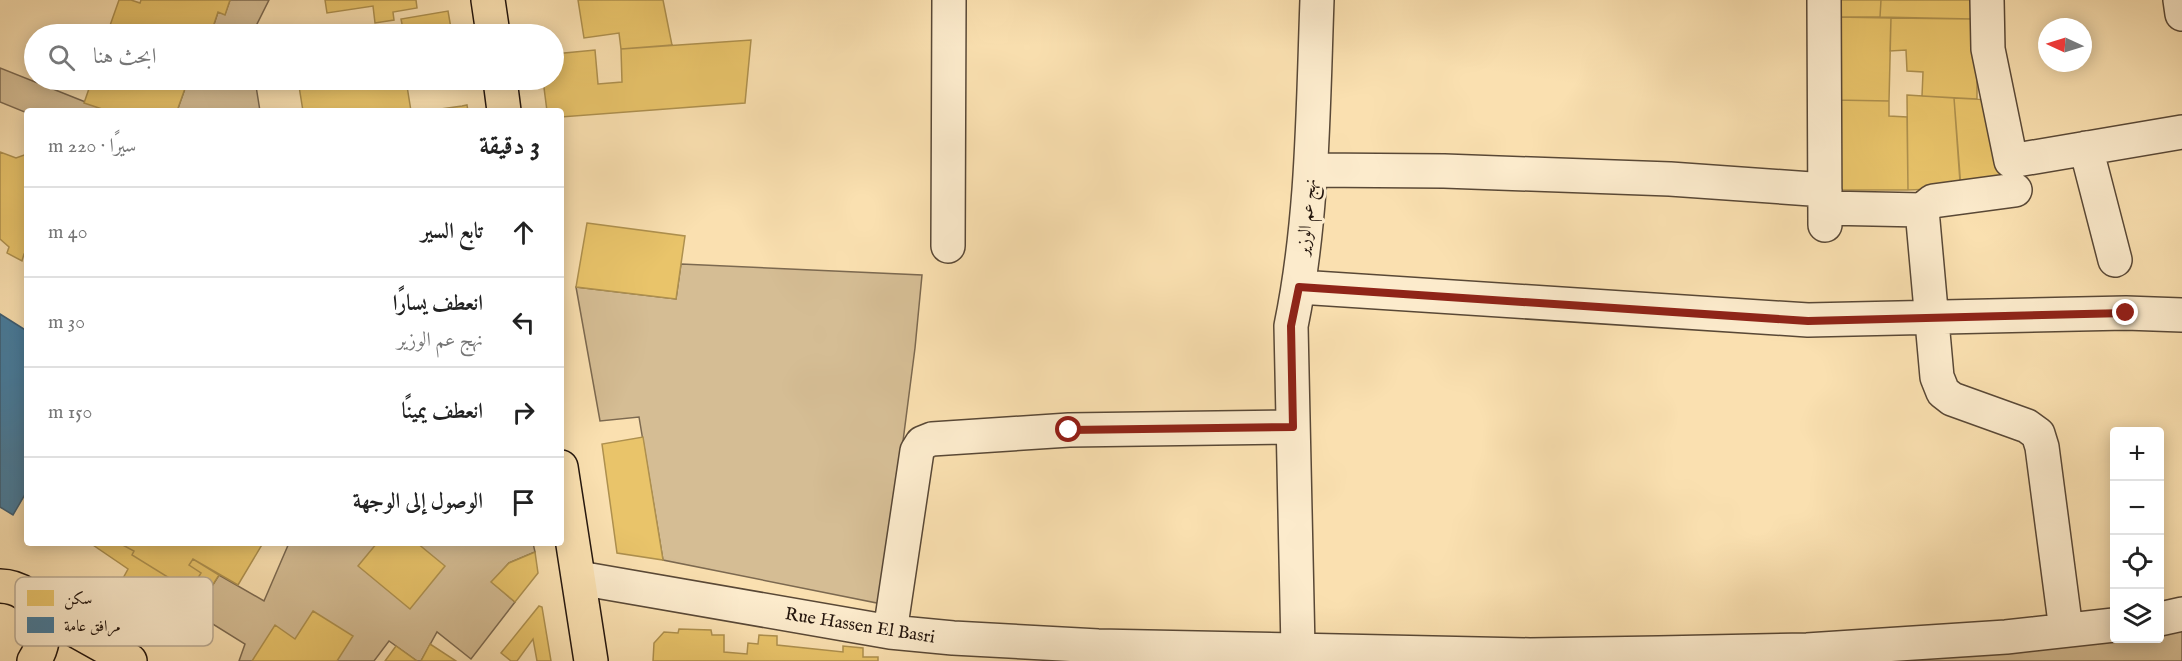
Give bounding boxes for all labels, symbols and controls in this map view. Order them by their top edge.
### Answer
north arrow [2038,18,2092,72]
search box [24,24,564,90]
icon: search [45,41,78,74]
text: ابحث هنا [93,43,156,71]
text: 3 دقيقة [479,130,540,163]
text: سيرًا · 220 m [48,134,136,159]
street label: نهج عم الوزير [1292,177,1327,259]
icon: ahead [507,216,540,249]
text: تابع السير [421,218,483,246]
text: 40 m [48,220,87,245]
text: انعطف يسارًا [393,290,483,318]
route end [2112,299,2138,325]
icon: left [507,306,540,339]
text: 30 m [48,310,85,335]
text: نهج عم الوزير [397,328,483,353]
icon: right [507,396,540,429]
text: انعطف يمينًا [402,398,483,426]
text: 150 m [48,400,92,425]
route start [1055,416,1081,442]
map controls [2110,427,2164,643]
button: + [2110,427,2164,481]
button: − [2110,481,2164,535]
icon: arrive [507,486,540,519]
text: الوصول إلى الوجهة [353,488,483,516]
button: locate [2110,535,2164,589]
legend [15,577,213,646]
button: layers [2110,589,2164,643]
text: سكن [64,590,92,610]
street label: Rue Hassen El Basri [783,603,937,650]
text: مرافق عامة [64,617,121,637]

